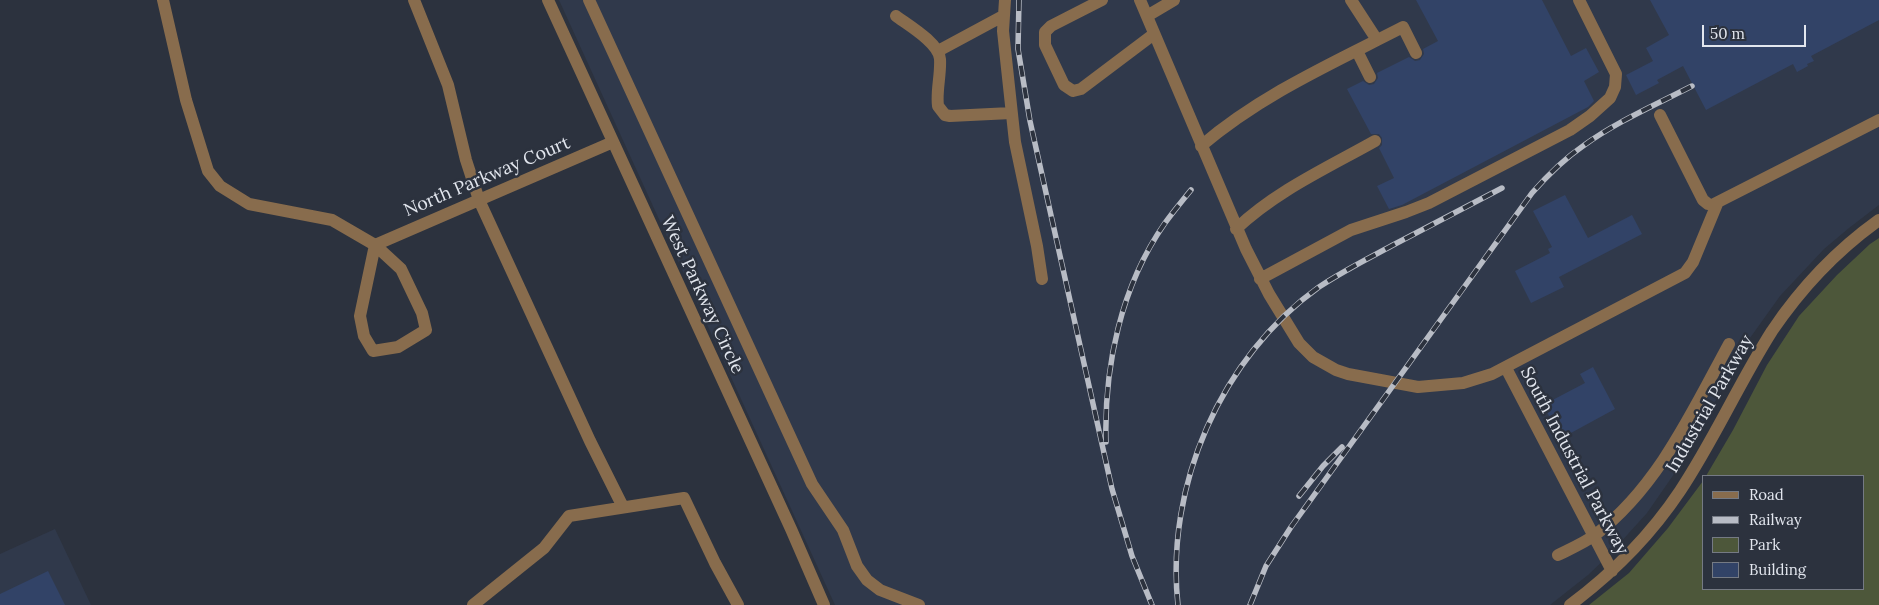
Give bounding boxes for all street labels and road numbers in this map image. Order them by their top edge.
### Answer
street label: North Parkway Court [401,132,573,222]
street label: West Parkway Circle [656,213,748,377]
street label: Industrial Parkway [1662,331,1758,477]
street label: South Industrial Parkway [1515,363,1633,559]

